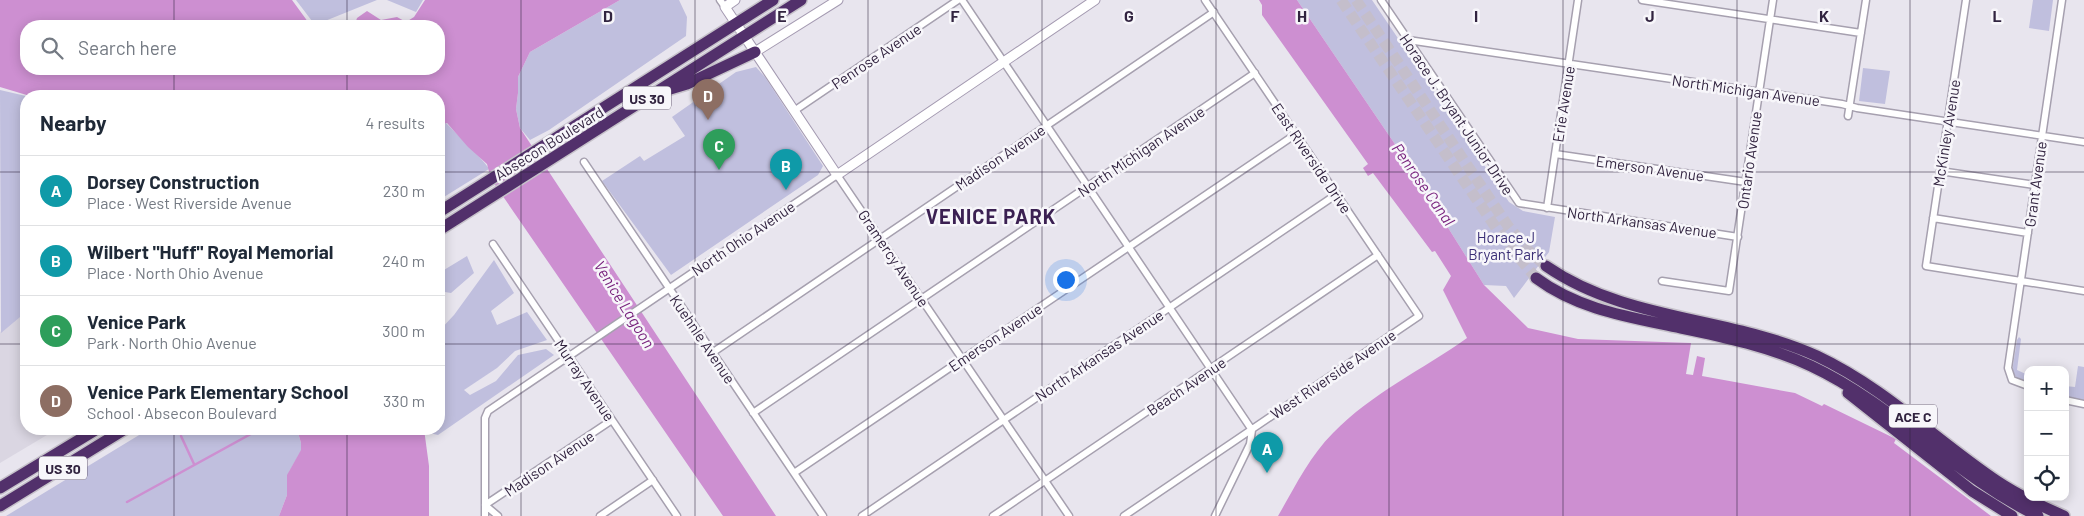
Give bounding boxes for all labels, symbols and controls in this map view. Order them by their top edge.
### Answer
text: D [603,6,613,25]
text: E [777,6,787,25]
text: F [951,6,960,25]
text: G [1124,6,1134,25]
text: H [1297,6,1307,25]
text: I [1474,6,1478,25]
text: J [1645,6,1655,25]
text: K [1819,6,1829,25]
text: L [1992,6,2002,25]
street label: Penrose Avenue [828,19,924,93]
search box [20,20,445,75]
street label: Horace J. Bryant Junior Drive [1396,30,1518,198]
icon: search [38,34,66,62]
text: Search here [78,36,177,59]
street label: Erie Avenue [1548,65,1578,143]
street label: North Michigan Avenue [1671,71,1821,109]
street label: McKinley Avenue [1929,78,1963,188]
pin: D [692,79,724,120]
road number: US 30 [623,86,671,110]
street label: East Riverside Drive [1268,99,1356,217]
street label: Absecon Boulevard [491,102,607,184]
street label: North Michigan Avenue [1074,102,1208,200]
text: Nearby [40,110,106,135]
street label: Ontario Avenue [1733,110,1765,210]
text: 4 results [365,113,425,132]
street label: Madison Avenue [952,120,1048,194]
pin: C [703,129,735,170]
water label: Penrose Canal [1389,139,1460,229]
street label: Grant Avenue [2020,140,2050,228]
pin: B [770,149,802,190]
street label: Emerson Avenue [1595,152,1705,184]
text: Dorsey Construction [87,170,259,193]
text: A [51,181,61,200]
text: 230 m [383,181,425,200]
text: Place · West Riverside Avenue [87,193,292,212]
street label: North Ohio Avenue [688,197,798,279]
street label: North Arkansas Avenue [1566,203,1718,241]
district label: VENICE PARK [926,204,1056,228]
street label: Gramercy Avenue [855,206,933,310]
park label: Horace J Bryant Park [1468,228,1544,263]
text: Wilbert "Huff" Royal Memorial [87,240,333,263]
text: B [51,251,61,270]
text: 240 m [382,251,425,270]
water label: Venice Lagoon [591,257,659,351]
text: Place · North Ohio Avenue [87,263,264,282]
your location [1053,267,1079,293]
street label: Kuehnle Avenue [667,291,739,387]
street label: Emerson Avenue [945,299,1045,375]
street label: North Arkansas Avenue [1031,305,1167,405]
text: Venice Park [87,310,186,333]
text: C [51,321,61,340]
text: 300 m [382,321,425,340]
street label: West Riverside Avenue [1267,325,1399,423]
text: Park · North Ohio Avenue [87,333,257,352]
street label: Murray Avenue [551,336,619,424]
street label: Beach Avenue [1143,353,1229,419]
map controls [2024,366,2069,501]
button: + [2024,366,2069,411]
text: Venice Park Elementary School [87,380,348,403]
text: D [51,391,61,410]
text: 330 m [383,391,425,410]
text: School · Absecon Boulevard [87,403,277,422]
road number: ACE C [1889,404,1937,428]
button: − [2024,411,2069,456]
street label: Madison Avenue [501,426,597,500]
pin: A [1251,432,1283,473]
road number: US 30 [39,456,87,479]
button: locate [2024,456,2069,501]

